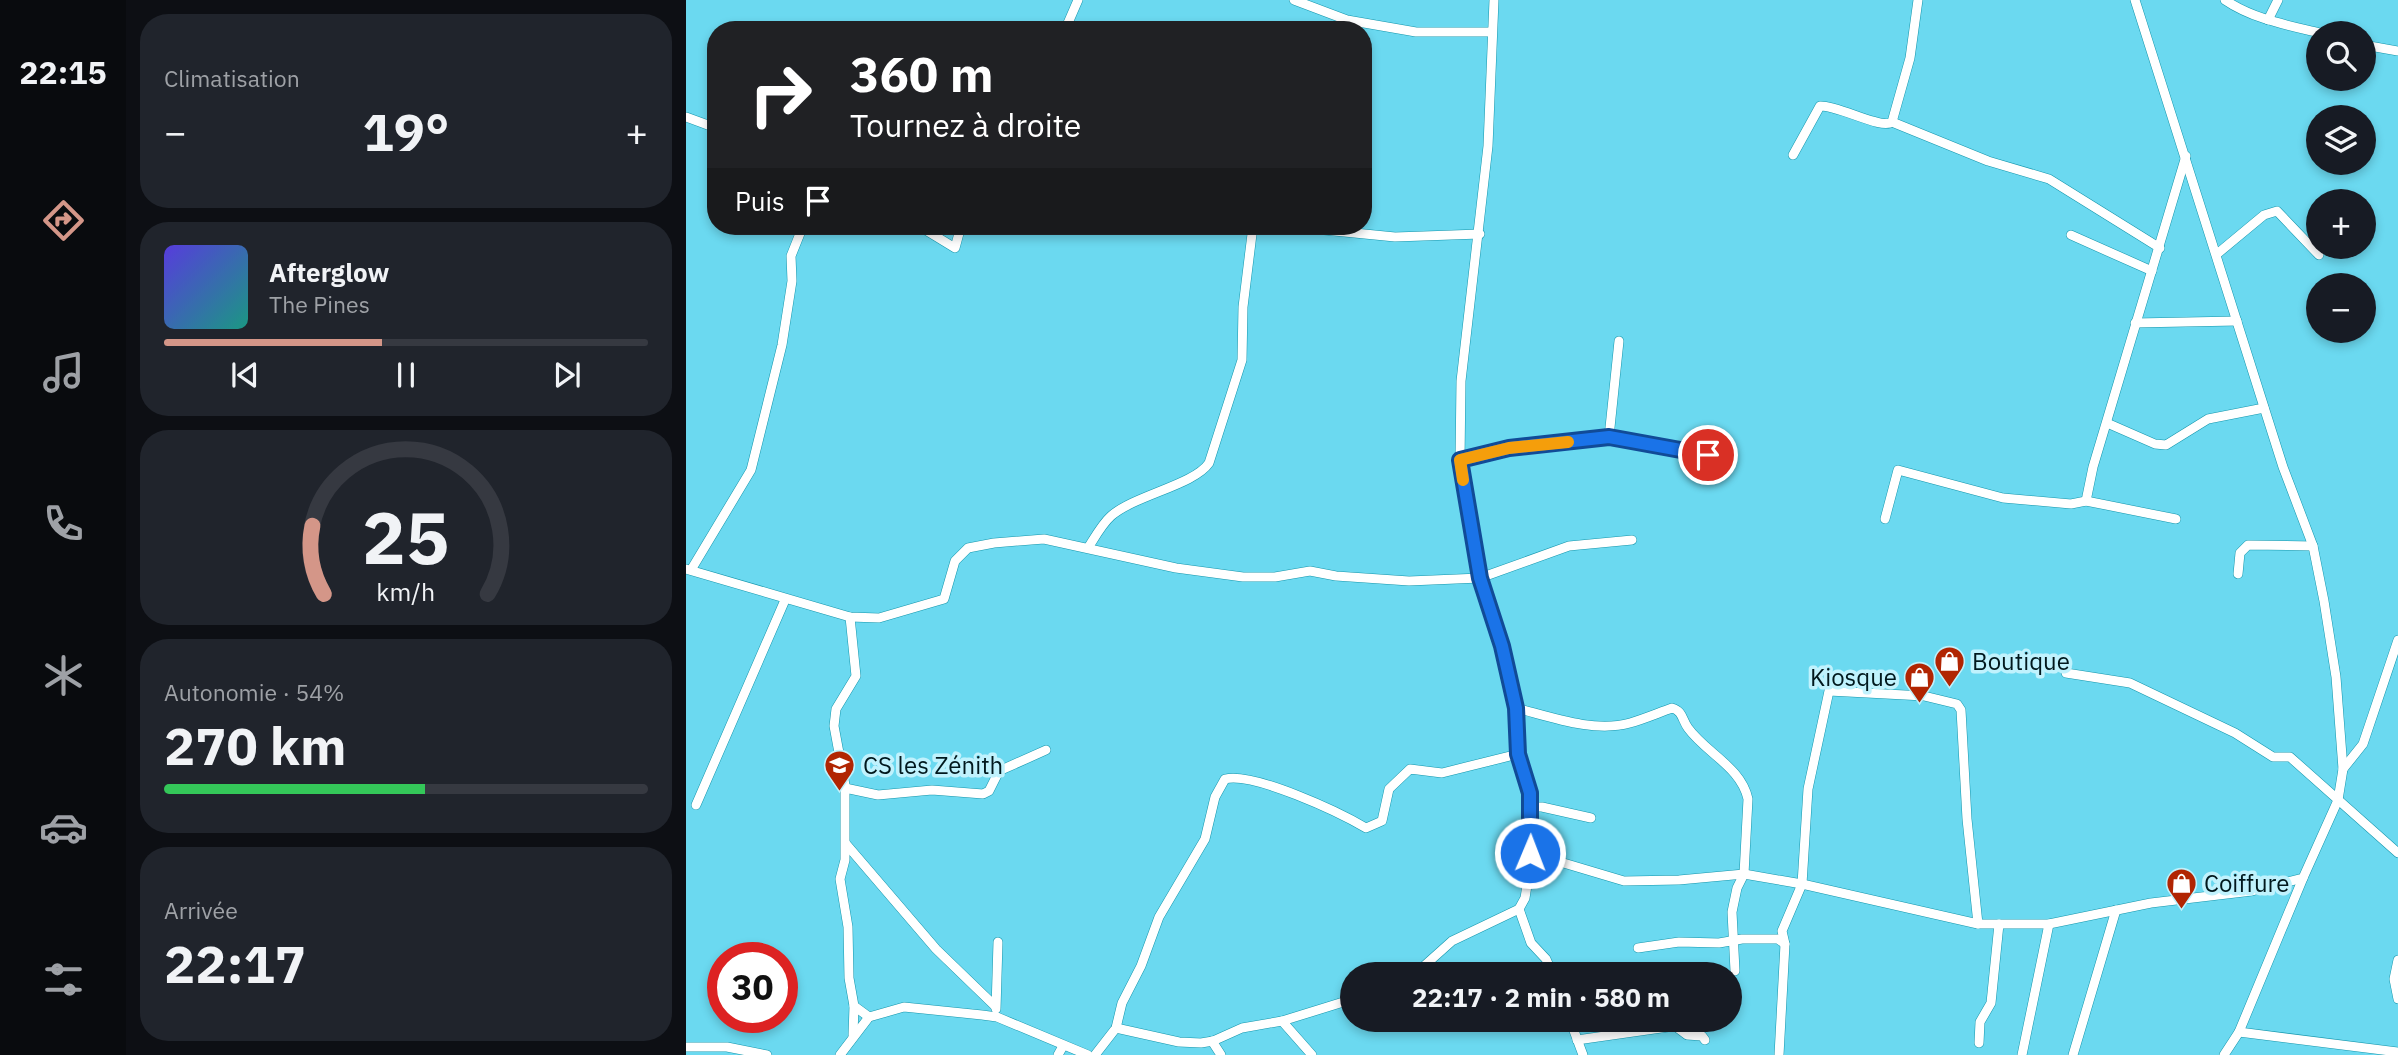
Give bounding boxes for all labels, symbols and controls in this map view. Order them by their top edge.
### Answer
map controls [2306,21,2376,343]
button: search [2306,21,2376,91]
text: 360 m [850,42,994,105]
icon: right [735,49,826,140]
text: 22:15 [19,51,107,93]
text: Climatisation [164,63,300,93]
text: 19° [363,98,449,165]
text: Tournez à droite [850,104,1081,146]
button: layers [2306,105,2376,175]
text: − [164,107,187,156]
text: + [625,107,648,156]
icon: arrive [799,182,837,220]
text: Puis [735,184,785,218]
button: + [2306,189,2376,259]
icon: directions [39,196,88,245]
text: Afterglow [269,255,389,289]
button: − [2306,273,2376,343]
text: The Pines [269,289,370,319]
icon: music [39,348,88,397]
icon: previous [226,356,264,394]
icon: pause [387,356,425,394]
icon: next [548,356,586,394]
pin [1678,425,1738,485]
icon: arrive [1689,436,1727,474]
text: 25 [362,489,450,584]
icon: phone [39,499,88,548]
text: km/h [377,574,435,607]
shop icon: Boutique [1932,645,1966,689]
place label: Boutique [1972,645,2070,677]
icon: climate [39,651,88,700]
place label: Kiosque [1810,661,1897,693]
shop icon: Kiosque [1903,661,1937,705]
text: Autonomie · 54% [164,677,344,707]
text: 270 km [164,712,346,779]
school or university icon: CS les Zénith [823,749,857,793]
place label: CS les Zénith [863,749,1003,781]
icon: car [39,803,88,852]
position arrow [1493,816,1567,890]
shop icon: Coiffure [2164,867,2198,911]
place label: Coiffure [2204,867,2289,899]
text: Arrivée [164,895,238,925]
text: 22:17 [164,930,306,997]
speed limit sign: 30 [707,942,798,1033]
icon: filters [39,955,88,1004]
text: 22:17 · 2 min · 580 m [1412,980,1670,1014]

